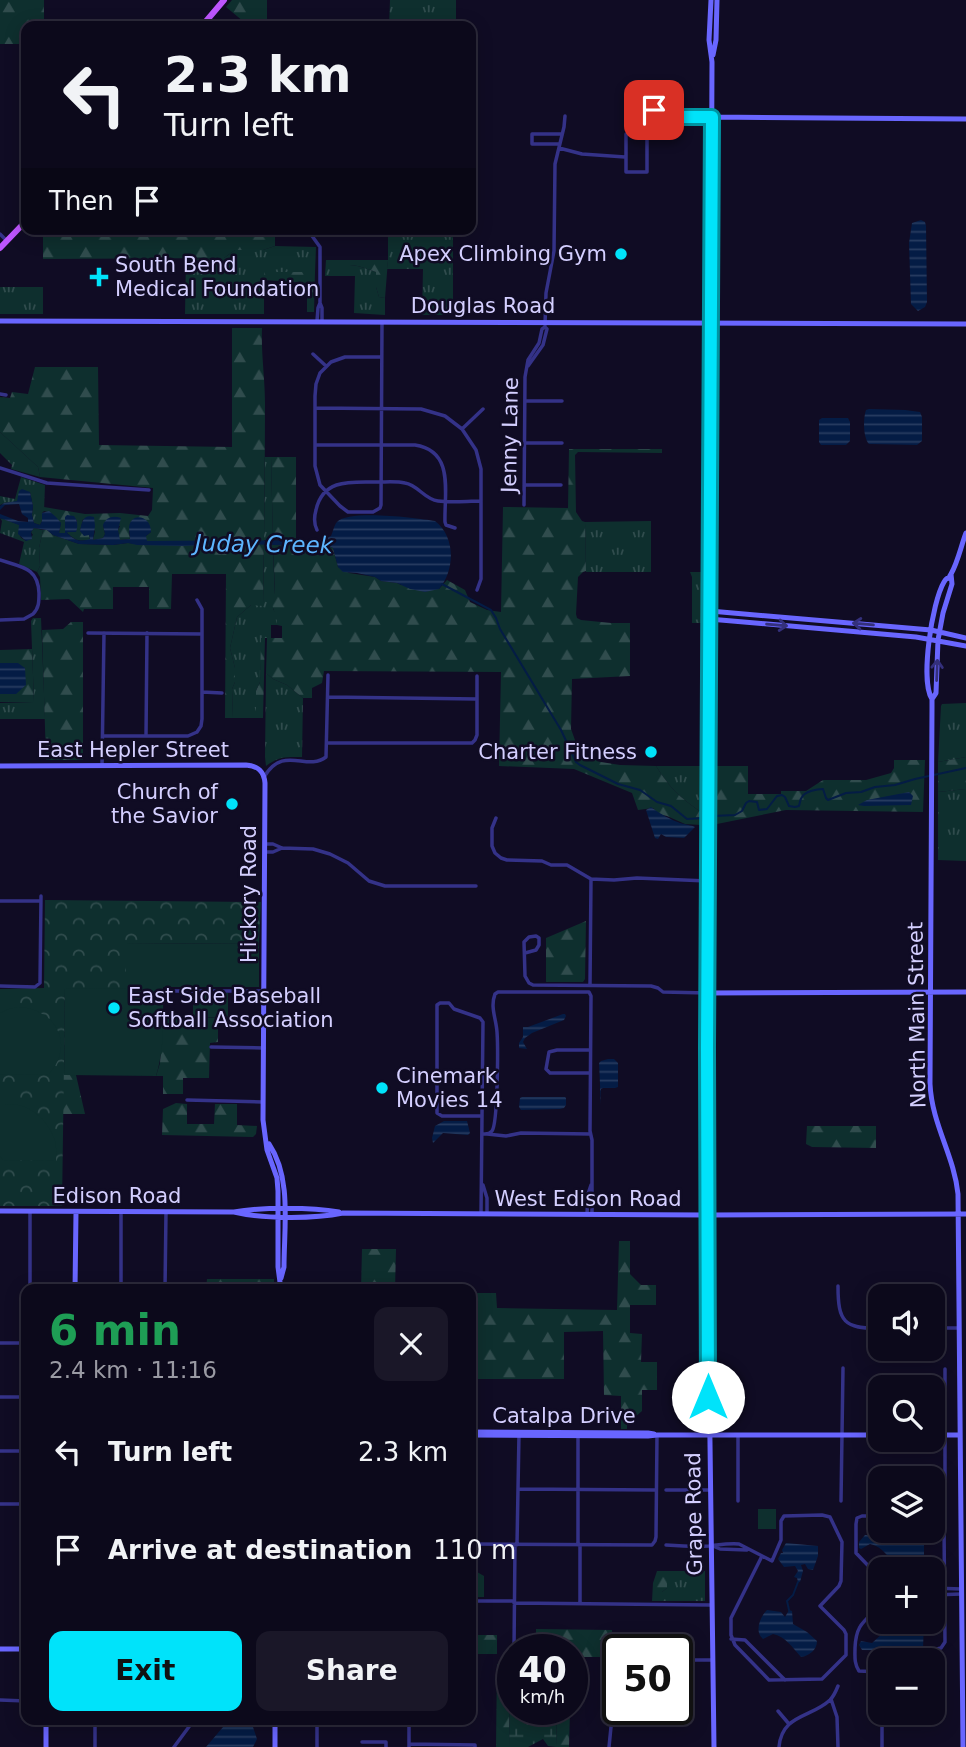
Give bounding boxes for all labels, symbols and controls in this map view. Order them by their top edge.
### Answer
text: 2.3 km [164,47,352,104]
icon: left [49,49,140,140]
pin [624,80,684,140]
icon: arrive [635,91,673,129]
text: Turn left [164,106,294,144]
icon: arrive [128,182,166,220]
text: Then [49,186,114,216]
place label: Apex Climbing Gym [399,242,607,266]
marker: Apex Climbing Gym [613,246,629,262]
place label: South Bend Medical Foundation [115,253,319,301]
marker: South Bend Medical Foundation [89,267,109,287]
street label: Douglas Road [411,294,555,318]
street label: Jenny Lane [497,377,523,495]
water label: Juday Creek [191,530,335,558]
one-way arrow [853,617,875,630]
one-way arrow [766,619,788,632]
one-way arrow [930,659,943,682]
street label: East Hepler Street [37,738,229,762]
place label: Charter Fitness [478,740,637,764]
marker: Charter Fitness [643,744,659,760]
place label: Church of the Savior [111,780,219,828]
marker: Church of the Savior [224,796,240,812]
street label: Hickory Road [237,825,261,963]
street label: North Main Street [903,922,931,1108]
place label: East Side Baseball Softball Association [128,984,334,1032]
marker: East Side Baseball Softball Association [106,1000,122,1016]
place label: Cinemark Movies 14 [396,1064,503,1112]
marker: Cinemark Movies 14 [374,1080,390,1096]
street label: Edison Road [53,1184,181,1208]
street label: West Edison Road [494,1187,682,1211]
map controls [868,1284,945,1725]
button: sound [868,1284,945,1361]
text: 6 min [49,1306,181,1355]
button: close [374,1307,448,1381]
text: 2.4 km · 11:16 [49,1357,217,1383]
position arrow [671,1360,745,1434]
button: search [868,1375,945,1452]
street label: Catalpa Drive [492,1404,636,1428]
icon: left [49,1433,87,1471]
text: Turn left [108,1437,232,1467]
text: 2.3 km [358,1437,448,1467]
street label: Grape Road [681,1452,707,1576]
button: layers [868,1466,945,1543]
icon: arrive [49,1531,87,1569]
text: Arrive at destination [108,1535,412,1565]
text: 110 m [433,1535,516,1565]
button: + [868,1557,945,1634]
button: Exit [49,1631,242,1711]
button: Share [256,1631,448,1711]
speed limit sign: 50 [602,1634,693,1725]
button: − [868,1648,945,1725]
text: 40 [518,1650,567,1690]
text: km/h [520,1686,565,1707]

